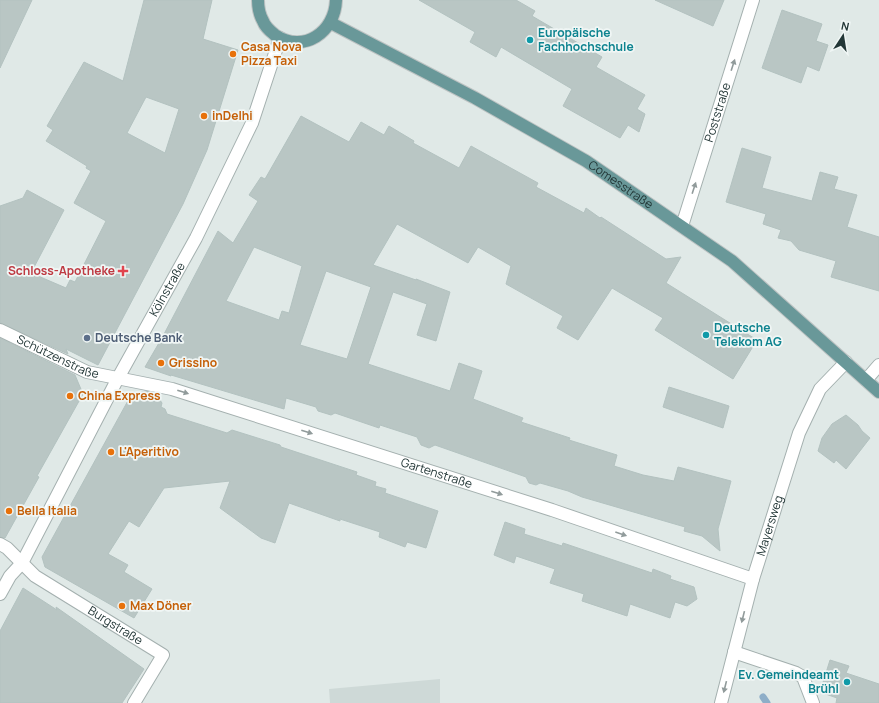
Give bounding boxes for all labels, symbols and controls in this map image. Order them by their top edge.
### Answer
north arrow [823,16,863,56]
text: N [840,18,851,34]
place label: Europäische Fachhochschule [538,24,634,55]
marker: Europäische Fachhochschule [525,35,535,45]
place label: Casa Nova Pizza Taxi [241,38,302,69]
marker: Casa Nova Pizza Taxi [228,49,238,59]
one-way arrow [730,58,736,70]
street label: Poststraße [700,80,735,144]
place label: inDelhi [212,107,253,124]
marker: inDelhi [199,111,209,121]
street label: Comesstraße [585,156,657,213]
one-way arrow [691,182,697,194]
street label: Kölnstraße [145,259,189,320]
place label: Schloss-Apotheke [8,262,115,279]
marker: Schloss-Apotheke [118,266,128,276]
place label: Deutsche Telekom AG [714,319,782,350]
place label: Deutsche Bank [95,329,183,346]
street label: Schützenstraße [14,330,100,382]
marker: Deutsche Telekom AG [701,330,711,340]
marker: Deutsche Bank [82,333,92,343]
place label: Grissino [169,354,217,371]
marker: Grissino [156,358,166,368]
place label: China Express [78,387,161,404]
one-way arrow [177,390,189,396]
marker: China Express [65,391,75,401]
one-way arrow [301,429,313,435]
place label: L'Aperitivo [119,443,179,460]
marker: L'Aperitivo [106,447,116,457]
street label: Gartenstraße [399,453,475,492]
one-way arrow [492,490,504,496]
street label: Mayersweg [752,493,787,558]
place label: Bella Italia [17,502,77,519]
marker: Bella Italia [4,506,14,516]
one-way arrow [615,531,627,537]
place label: Max Döner [130,597,192,614]
marker: Max Döner [117,601,127,611]
street label: Burgstraße [85,602,146,649]
one-way arrow [740,610,746,623]
place label: Ev. Gemeindeamt Brühl [738,666,839,697]
marker: Ev. Gemeindeamt Brühl [842,677,852,687]
one-way arrow [722,682,728,694]

